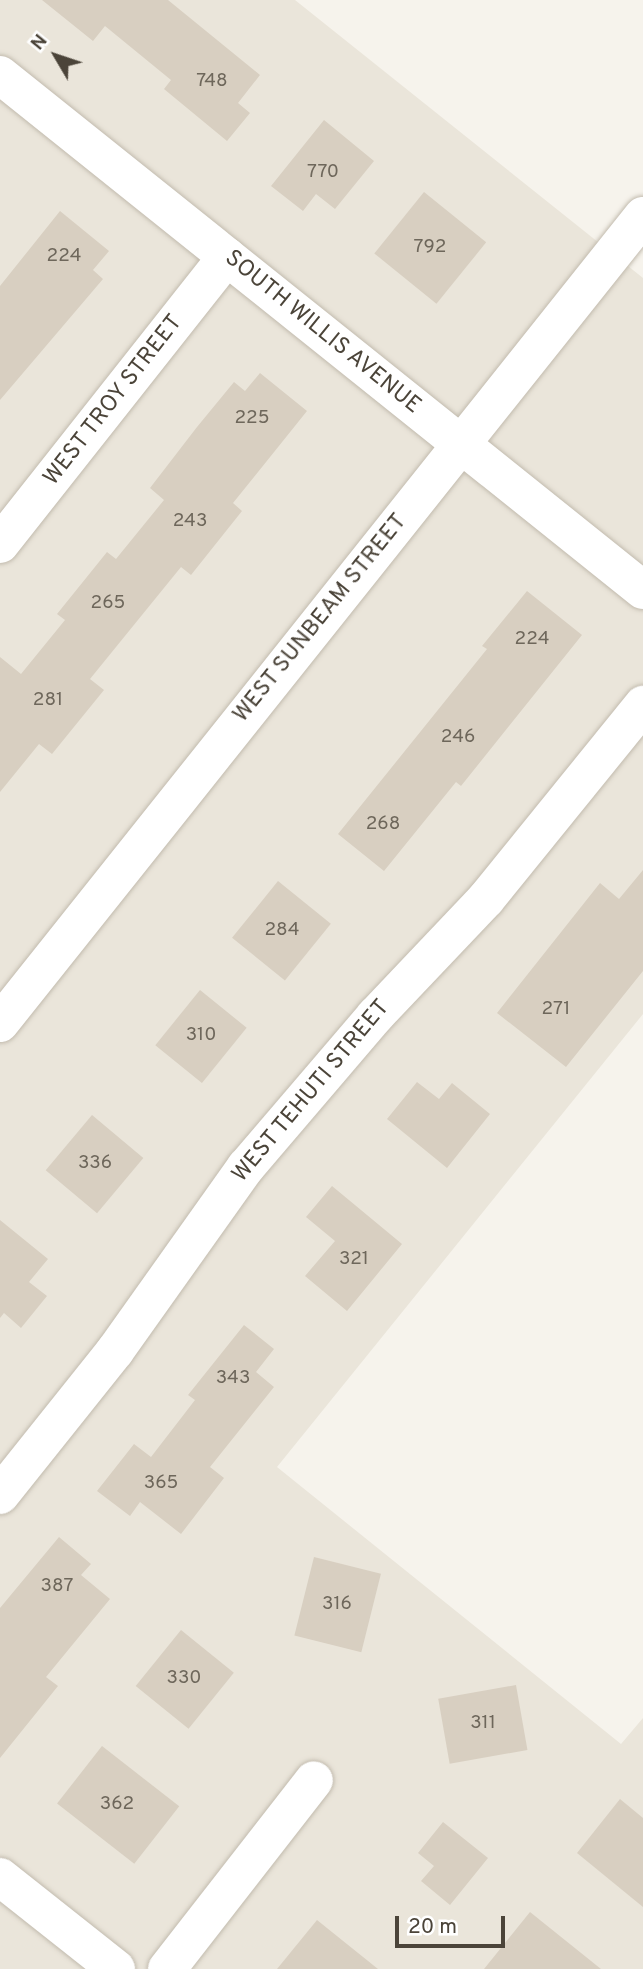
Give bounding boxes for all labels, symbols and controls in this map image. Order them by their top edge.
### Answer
north arrow [21,21,91,91]
text: N [26,30,53,56]
house number: 748 [196,71,228,93]
house number: 770 [307,162,339,184]
house number: 792 [414,237,446,259]
street label: SOUTH WILLIS AVENUE [218,245,426,421]
house number: 224 [47,246,81,268]
street label: WEST TROY STREET [38,309,190,493]
house number: 225 [234,408,270,430]
street label: WEST SUNBEAM STREET [228,509,414,729]
house number: 243 [173,511,207,533]
house number: 265 [91,593,125,615]
house number: 224 [515,629,549,651]
house number: 281 [33,690,63,712]
house number: 246 [441,727,475,749]
house number: 268 [366,814,400,836]
house number: 284 [264,920,300,942]
street label: WEST TEHUTI STREET [227,994,397,1190]
house number: 271 [542,999,570,1021]
house number: 310 [186,1025,216,1047]
house number: 336 [78,1153,112,1175]
house number: 321 [339,1249,369,1271]
house number: 343 [216,1368,250,1390]
house number: 365 [144,1473,178,1495]
house number: 387 [41,1576,73,1598]
house number: 316 [322,1594,352,1616]
house number: 330 [167,1668,201,1690]
house number: 311 [470,1713,496,1735]
house number: 362 [100,1794,134,1816]
scale bar [398,1902,508,1946]
text: 20 m [408,1914,457,1941]

